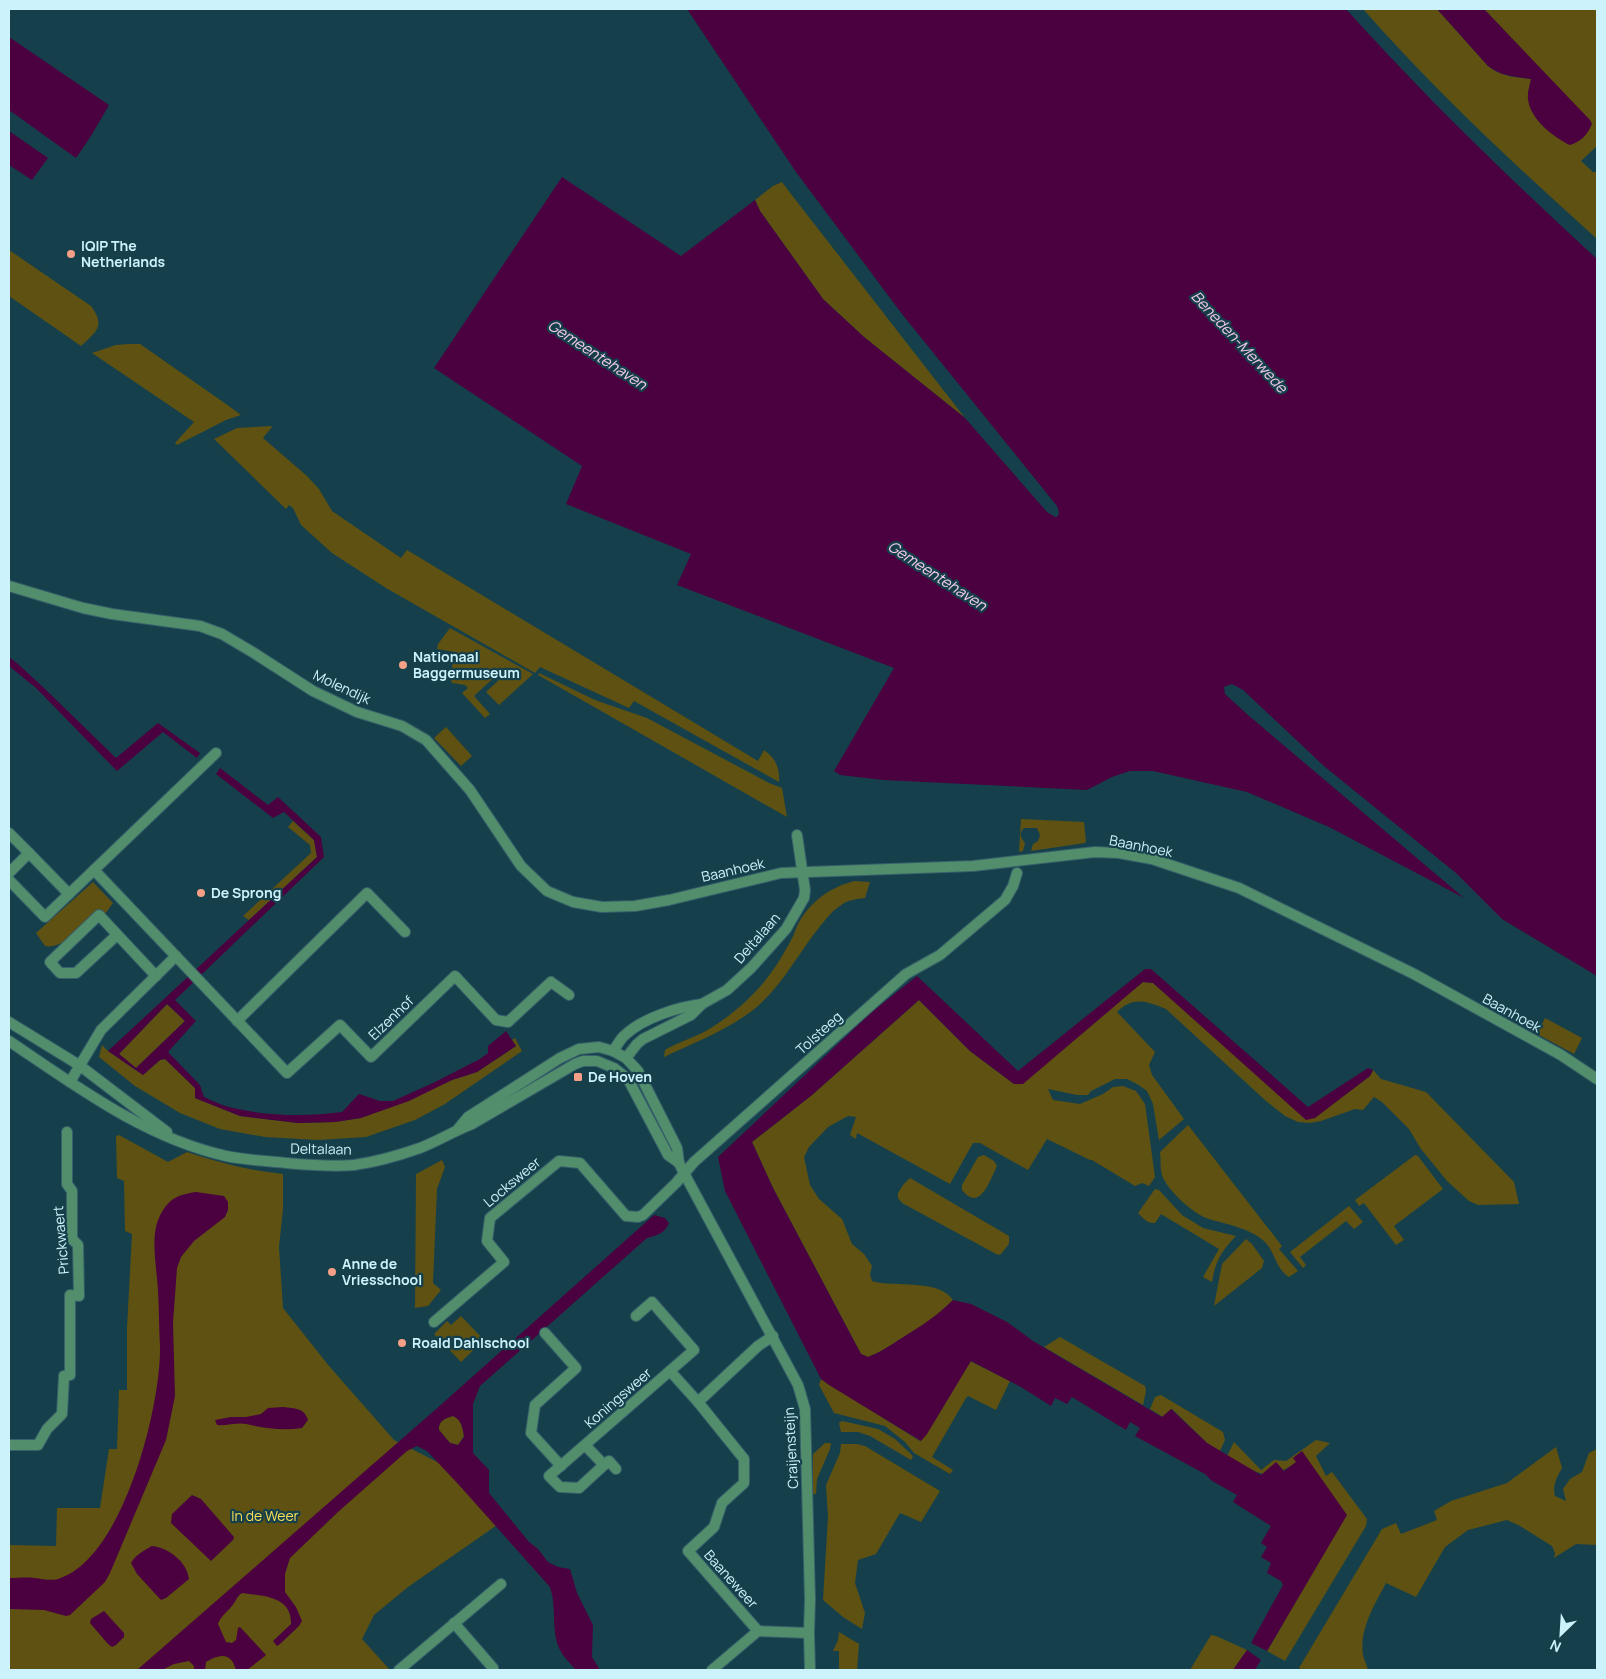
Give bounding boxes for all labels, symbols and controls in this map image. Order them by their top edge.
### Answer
place label: IQIP The Netherlands [81,236,166,271]
marker: IQIP The Netherlands [65,248,77,260]
water label: Beneden-Merwede [1187,286,1293,398]
water label: Gemeentehaven [544,315,652,395]
water label: Gemeentehaven [884,536,992,616]
place label: Nationaal Baggermuseum [413,647,520,682]
marker: Nationaal Baggermuseum [397,659,409,671]
street label: Molendijk [310,665,375,709]
street label: Baanhoek [1108,830,1175,861]
street label: Baanhoek [699,853,767,886]
place label: De Sprong [211,883,281,902]
marker: De Sprong [195,887,207,899]
street label: Deltalaan [729,908,784,967]
street label: Baanhoek [1480,989,1546,1037]
street label: Elzenhof [364,991,417,1044]
street label: Tolsteeg [791,1007,846,1058]
place label: De Hoven [588,1067,652,1086]
marker: De Hoven [572,1071,584,1083]
street label: Deltalaan [290,1138,352,1159]
street label: Locksweer [479,1152,544,1211]
street label: Prickwaert [48,1205,73,1275]
place label: Anne de Vriesschool [342,1254,422,1289]
marker: Anne de Vriesschool [326,1266,338,1278]
place label: Roald Dahlschool [412,1333,530,1352]
marker: Roald Dahlschool [396,1337,408,1349]
street label: Koningsweer [580,1363,655,1432]
street label: Craijensteijn [779,1407,802,1489]
park label: In de Weer [231,1506,299,1525]
street label: Baaneweer [700,1545,763,1612]
north arrow [1536,1609,1586,1659]
text: N [1547,1635,1564,1657]

